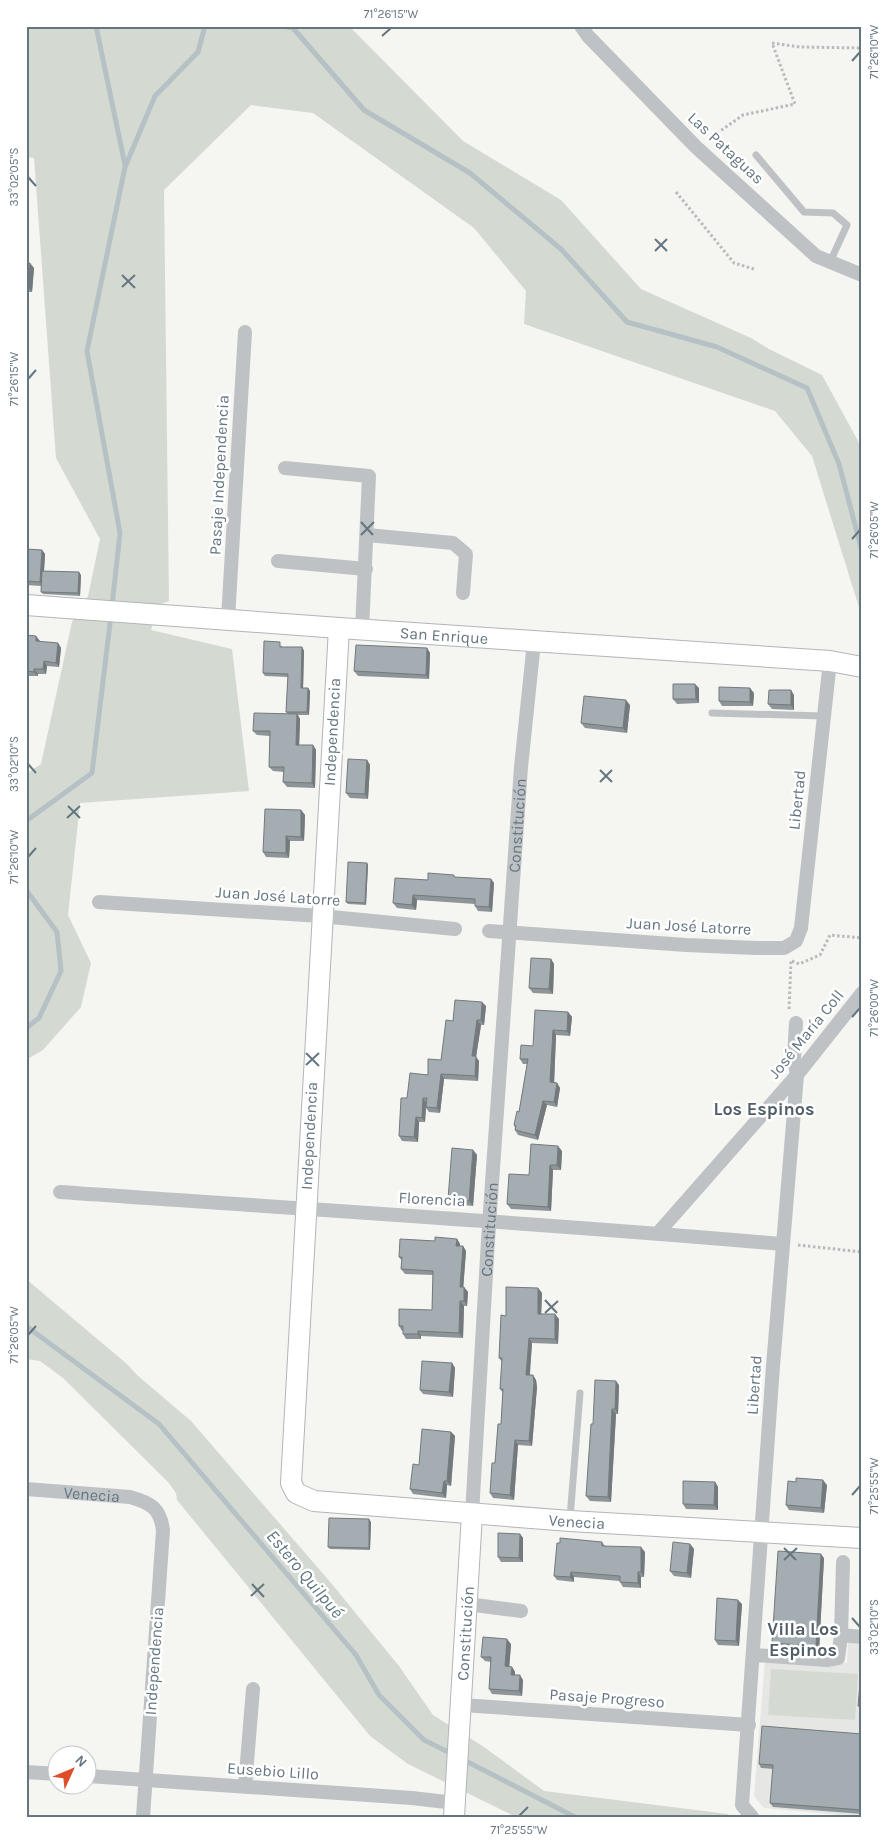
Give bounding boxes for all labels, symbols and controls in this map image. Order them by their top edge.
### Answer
text: 71°26'15"W [364,7,418,21]
text: 71°26'10"W [867,24,881,79]
street label: Las Pataguas [684,108,768,188]
text: 33°02'05"S [7,148,21,206]
text: 71°26'15"W [7,352,21,406]
street label: Pasaje Independencia [205,395,233,555]
text: 71°26'05"W [867,501,881,559]
street label: San Enrique [399,623,489,647]
street label: Independencia [320,677,344,787]
text: 33°02'10"S [7,736,21,792]
street label: Libertad [784,769,810,831]
street label: Constitución [504,778,530,873]
text: 71°26'10"W [7,829,21,884]
street label: Juan José Latorre [215,882,341,910]
street label: Juan José Latorre [626,913,752,939]
text: 71°26'00"W [867,979,881,1037]
street label: José María Coll [764,986,848,1082]
street label: Independencia [297,1081,321,1191]
district label: Los Espinos [714,1098,814,1120]
street label: Constitución [476,1182,502,1277]
street label: Florencia [398,1188,466,1210]
text: 71°26'05"W [7,1306,21,1364]
street label: Libertad [742,1354,766,1416]
text: 71°25'55"W [867,1457,881,1514]
street label: Venecia [63,1482,121,1506]
street label: Venecia [548,1510,606,1533]
water label: Estero Quilpué [262,1525,349,1623]
street label: Constitución [453,1586,477,1681]
text: 33°02'10"S [867,1599,881,1655]
street label: Independencia [141,1606,167,1716]
district label: Villa Los Espinos [767,1618,839,1661]
street label: Pasaje Progreso [549,1684,665,1712]
north arrow [48,1746,98,1796]
text: N [71,1752,91,1771]
street label: Eusebio Lillo [226,1758,320,1784]
text: 71°25'55"W [491,1823,548,1837]

